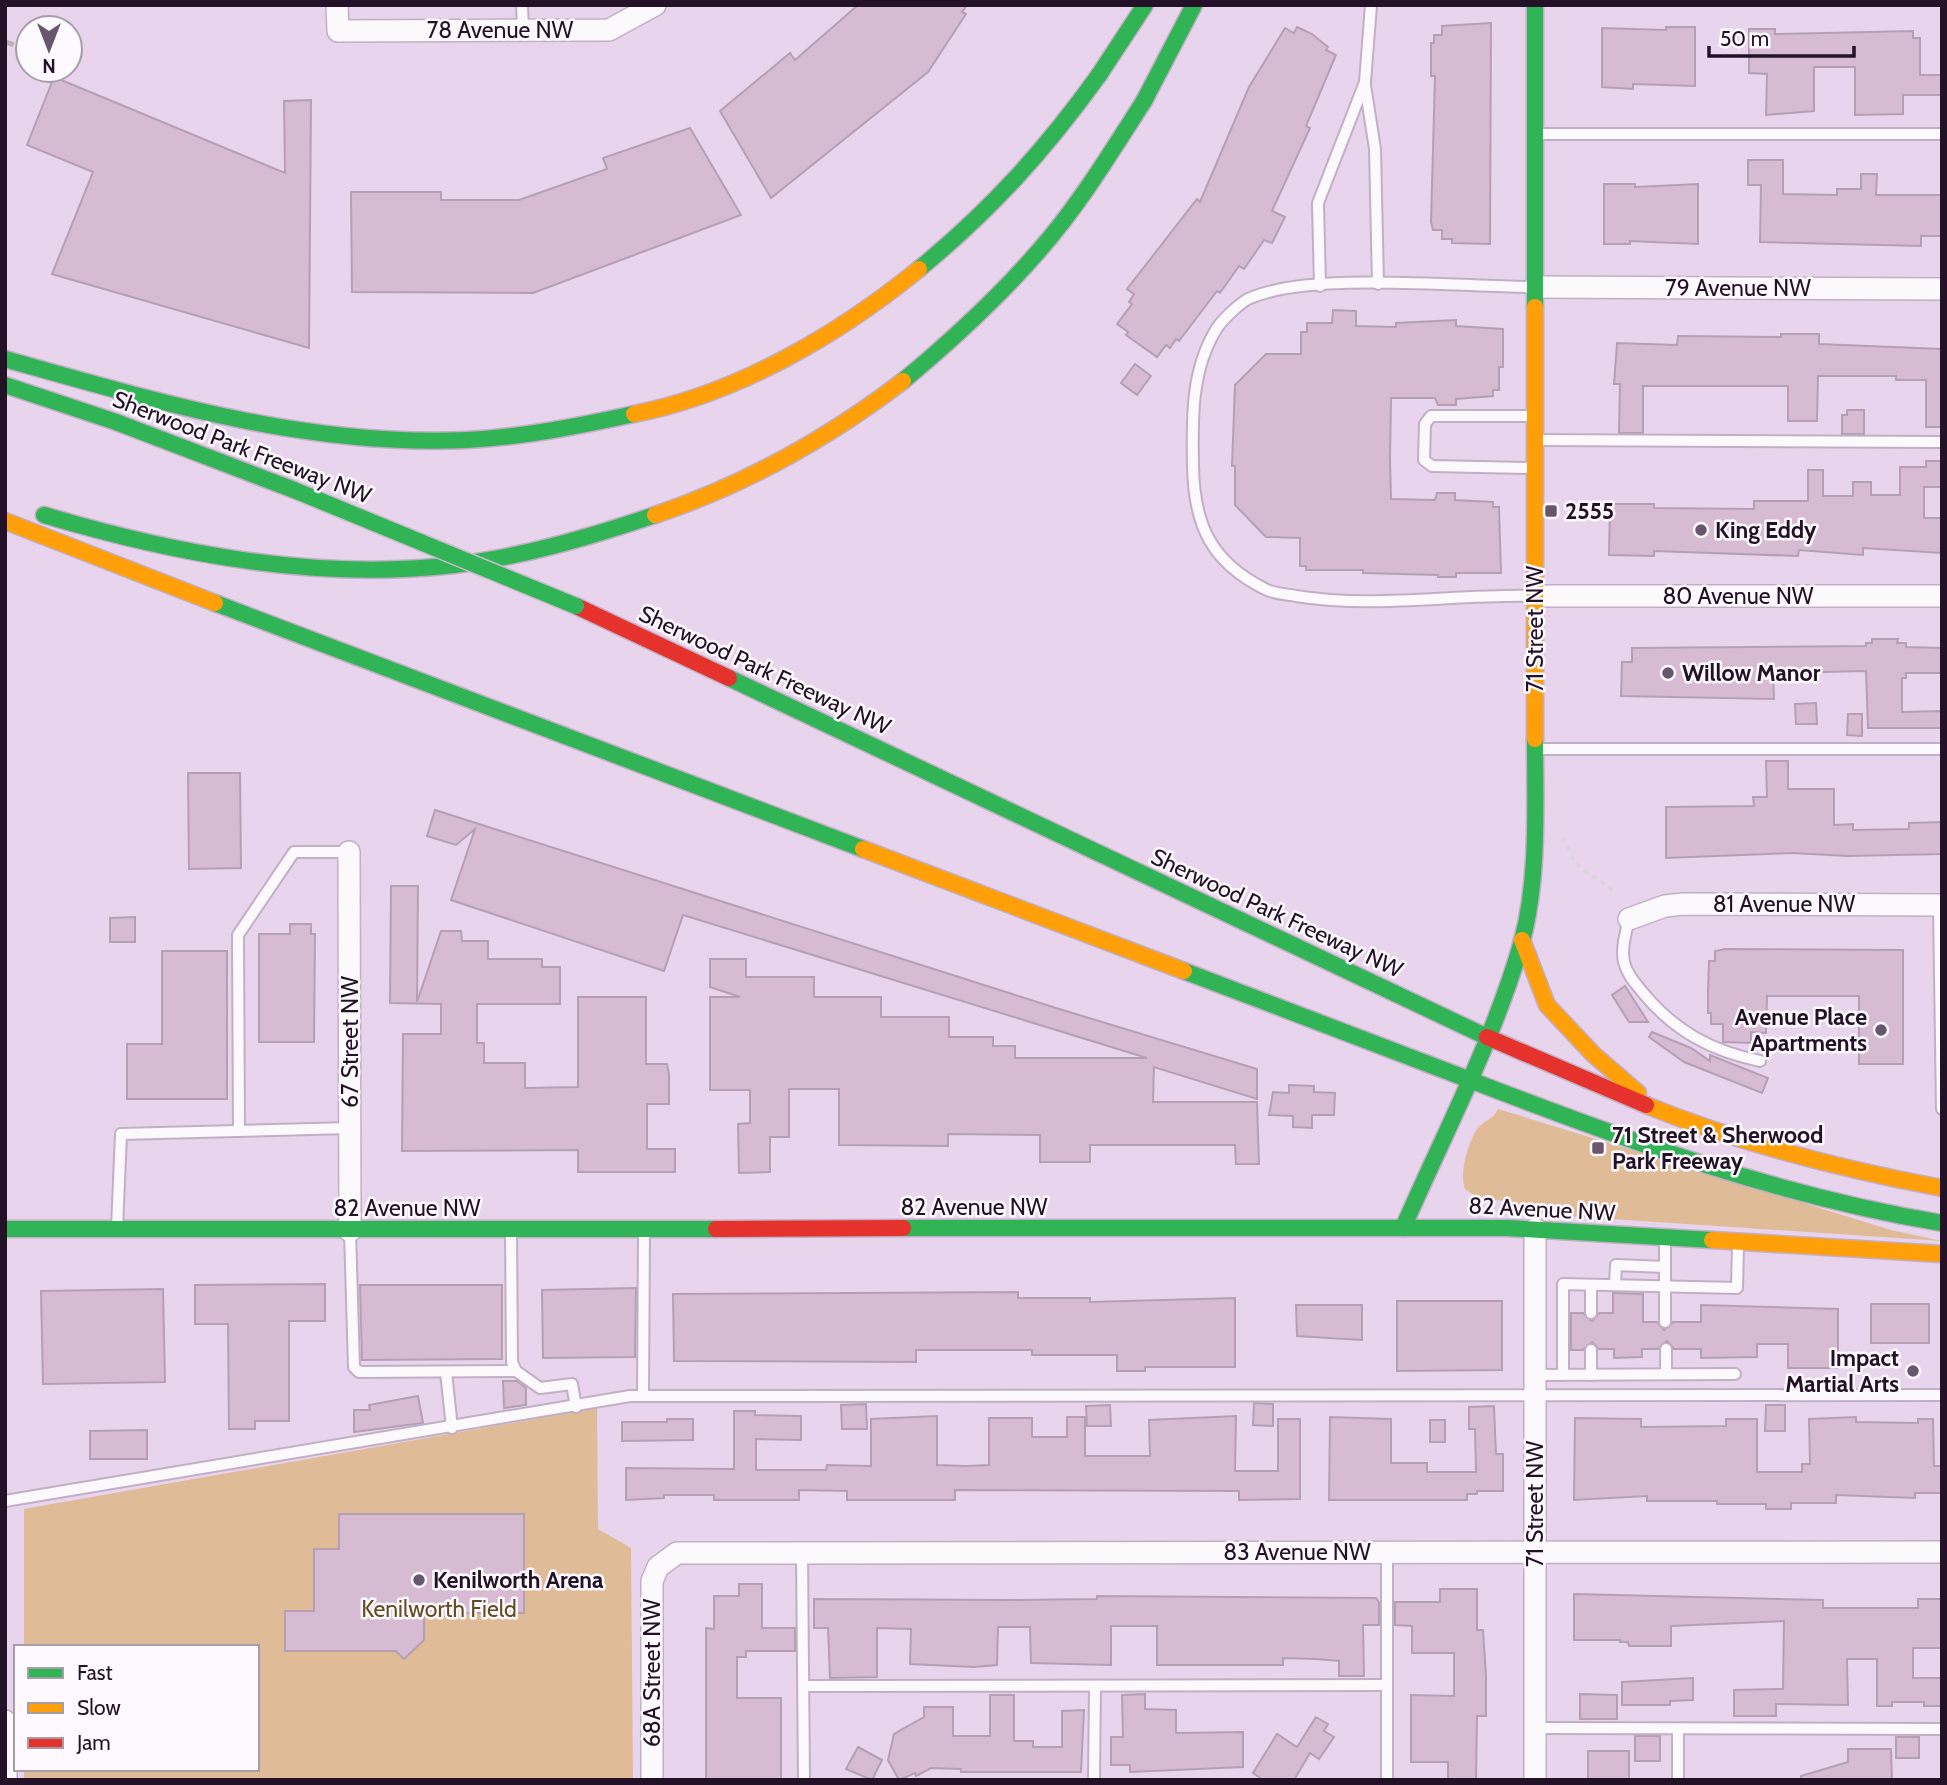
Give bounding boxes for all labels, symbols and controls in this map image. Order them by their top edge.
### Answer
north arrow [14,14,84,84]
scale bar [1709,14,1854,58]
street label: 78 Avenue NW [427,16,574,44]
text: 50 m [1720,26,1769,51]
text: N [42,54,56,77]
street label: 79 Avenue NW [1665,274,1811,302]
street label: Sherwood Park Freeway NW [109,385,375,509]
place label: 2555 [1565,497,1614,525]
marker: 2555 [1543,503,1559,519]
place label: King Eddy [1715,516,1817,544]
marker: King Eddy [1693,522,1709,538]
street label: 71 Street NW [1521,566,1549,692]
street label: 80 Avenue NW [1662,582,1814,610]
street label: Sherwood Park Freeway NW [635,599,896,741]
place label: Willow Manor [1682,659,1821,687]
marker: Willow Manor [1660,665,1676,681]
street label: Sherwood Park Freeway NW [1147,842,1408,984]
street label: 81 Avenue NW [1713,890,1856,918]
street label: 67 Street NW [336,976,364,1108]
place label: Avenue Place Apartments [1735,1003,1867,1057]
marker: Avenue Place Apartments [1873,1022,1889,1038]
place label: 71 Street & Sherwood Park Freeway [1612,1121,1823,1175]
marker: 71 Street & Sherwood Park Freeway [1590,1140,1606,1156]
street label: 82 Avenue NW [1468,1191,1616,1227]
street label: 82 Avenue NW [900,1193,1048,1221]
street label: 82 Avenue NW [333,1194,481,1222]
place label: Impact Martial Arts [1785,1344,1899,1398]
marker: Impact Martial Arts [1905,1363,1921,1379]
street label: 71 Street NW [1521,1441,1549,1567]
street label: 83 Avenue NW [1223,1538,1371,1566]
place label: Kenilworth Arena [433,1566,604,1594]
marker: Kenilworth Arena [411,1572,427,1588]
park label: Kenilworth Field [361,1595,517,1623]
street label: 68A Street NW [638,1598,666,1747]
legend [14,1645,259,1771]
text: Fast [77,1660,113,1685]
text: Slow [77,1695,121,1720]
text: Jam [76,1730,111,1755]

